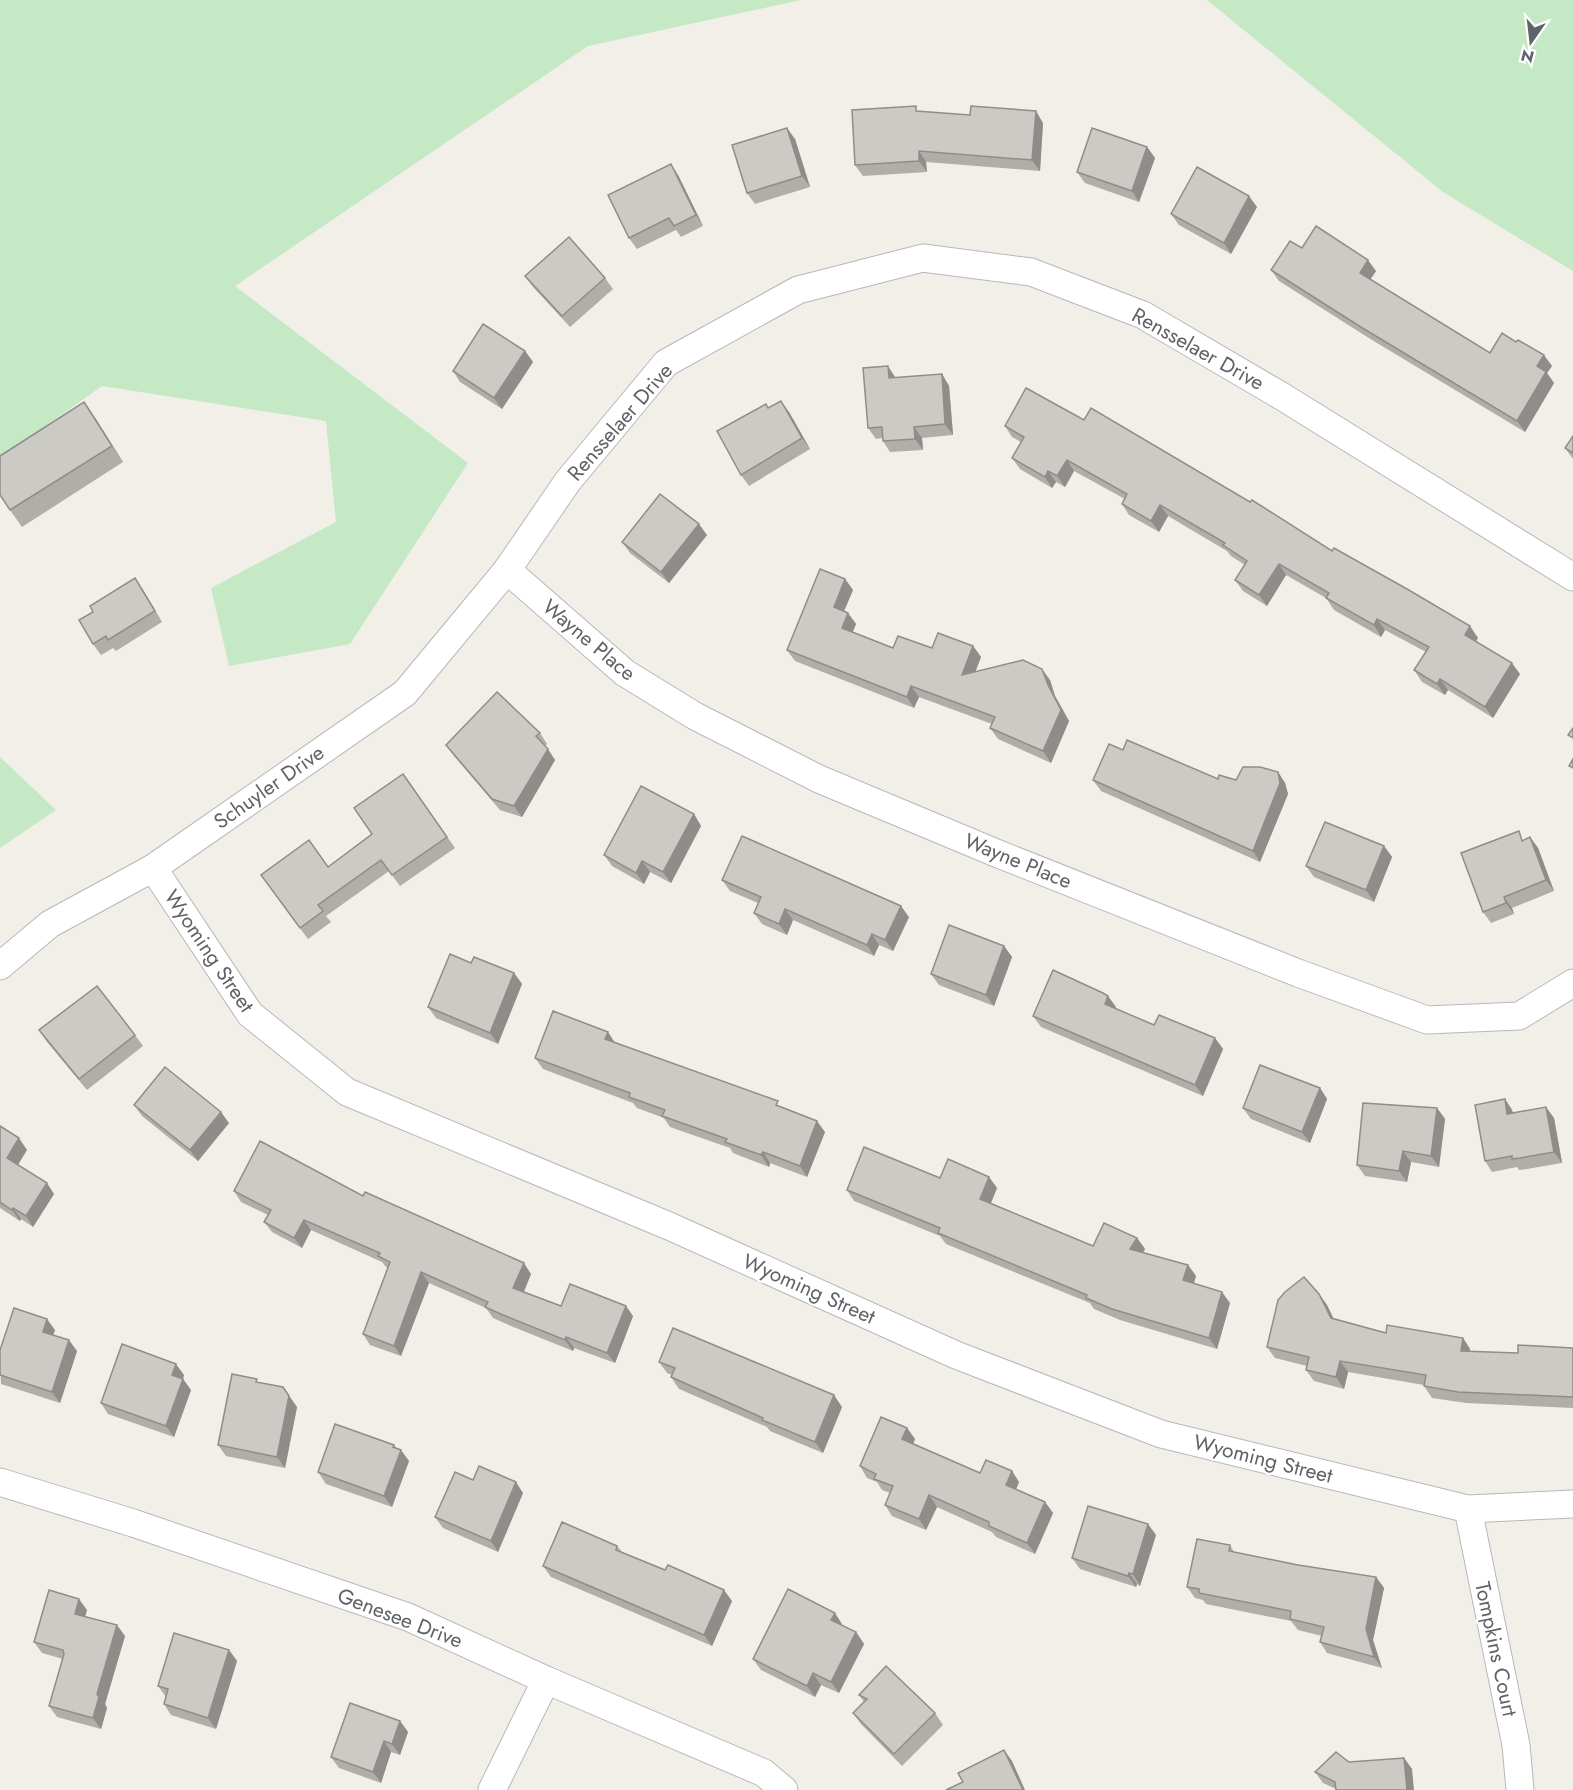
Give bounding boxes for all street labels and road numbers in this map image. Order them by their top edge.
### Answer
street label: Rensselaer Drive [1126,300,1270,398]
street label: Rensselaer Drive [560,356,680,487]
street label: Wayne Place [536,592,642,688]
street label: Schuyler Drive [208,738,330,836]
street label: Wayne Place [960,826,1076,896]
street label: Wyoming Street [157,884,261,1018]
street label: Wyoming Street [738,1246,880,1332]
street label: Wyoming Street [1190,1427,1336,1491]
street label: Tompkins Court [1467,1579,1525,1719]
street label: Genesee Drive [333,1580,467,1656]

